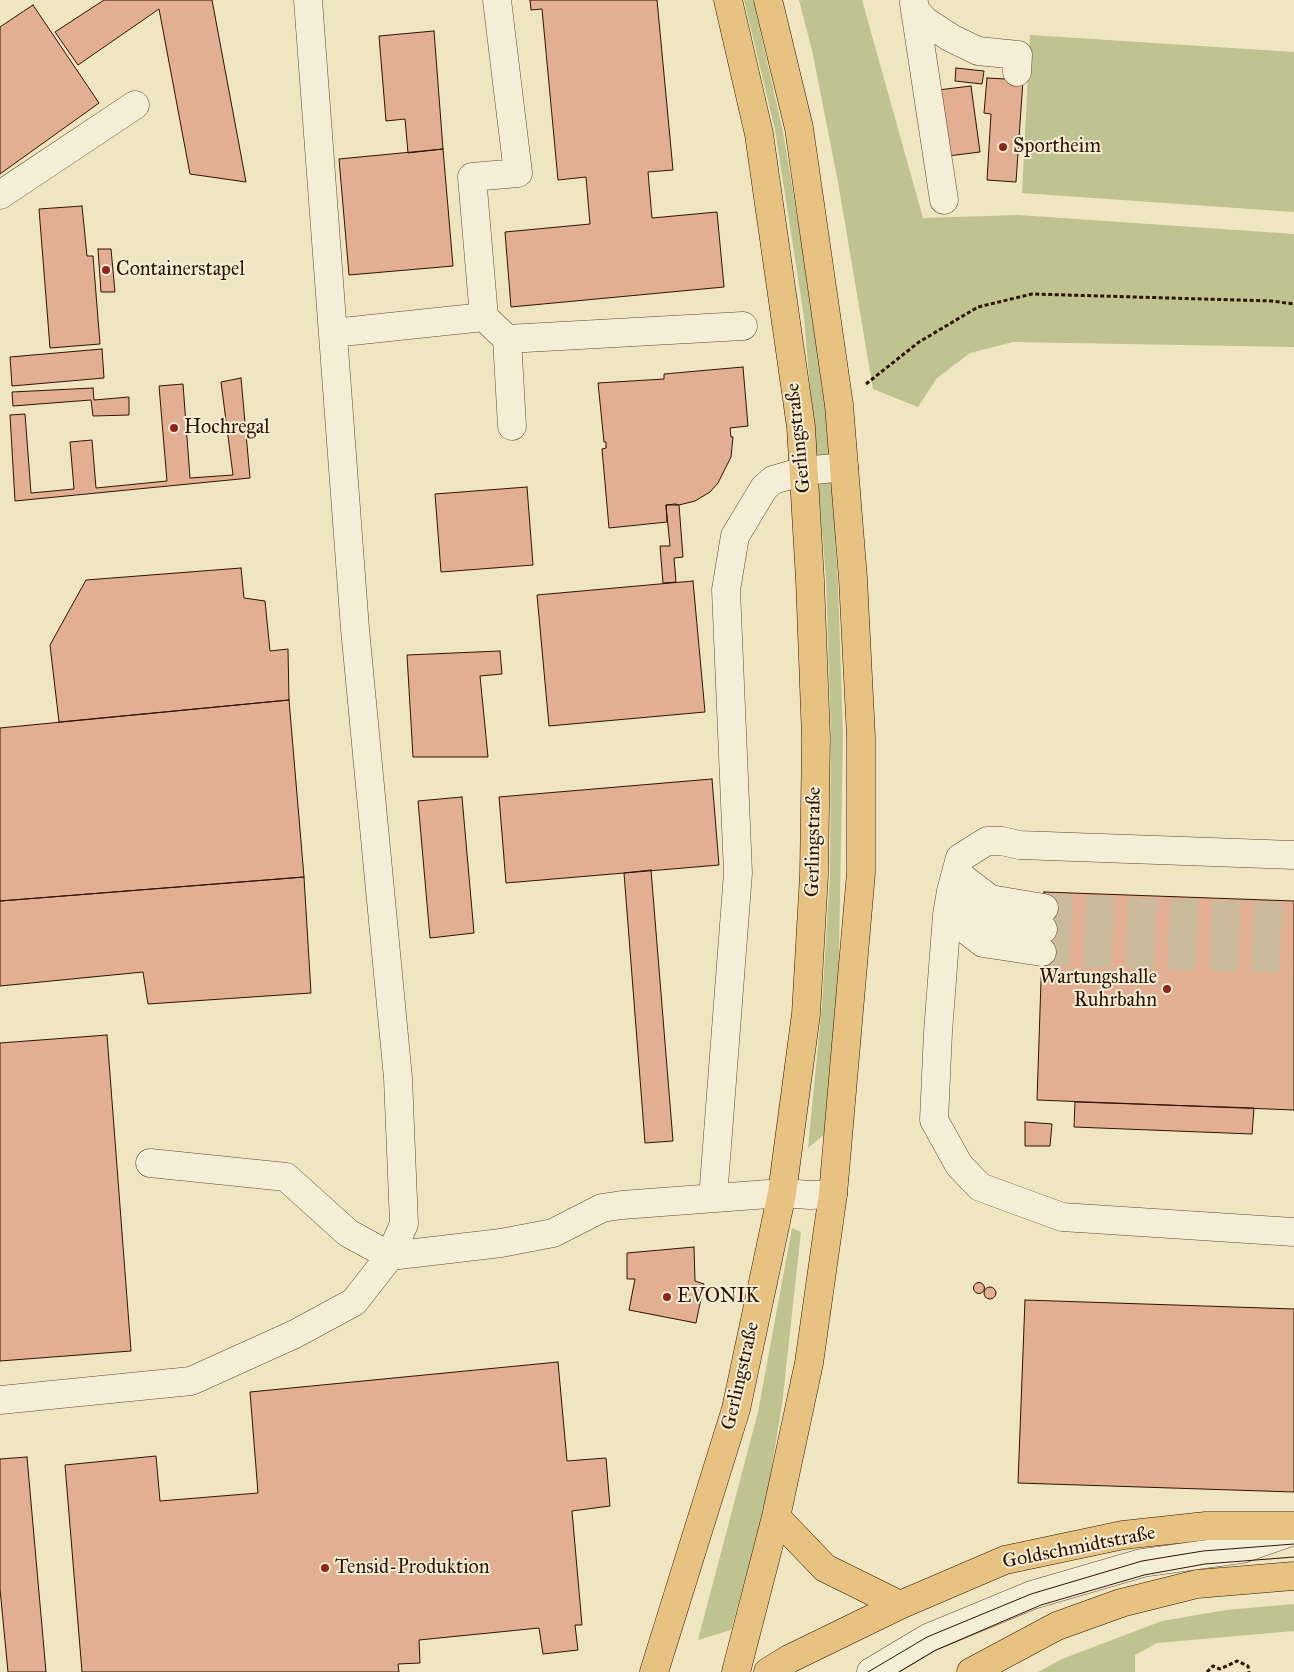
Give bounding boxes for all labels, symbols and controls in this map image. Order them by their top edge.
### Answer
place label: Sportheim [1013,135,1101,159]
marker: Sportheim [997,141,1009,153]
place label: Containerstapel [116,258,245,282]
marker: Containerstapel [100,264,112,276]
street label: Gerlingstraße [781,382,817,494]
place label: Hochregal [184,416,270,440]
marker: Hochregal [168,422,180,434]
street label: Gerlingstraße [801,787,827,897]
place label: Wartungshalle Ruhrbahn [1039,966,1157,1013]
marker: Wartungshalle Ruhrbahn [1161,983,1173,995]
place label: EVONIK [677,1285,759,1309]
marker: EVONIK [661,1291,673,1303]
street label: Gerlingstraße [717,1320,765,1432]
street label: Goldschmidtstraße [1000,1521,1158,1575]
place label: Tensid-Produktion [335,1556,490,1580]
marker: Tensid-Produktion [319,1562,331,1574]

